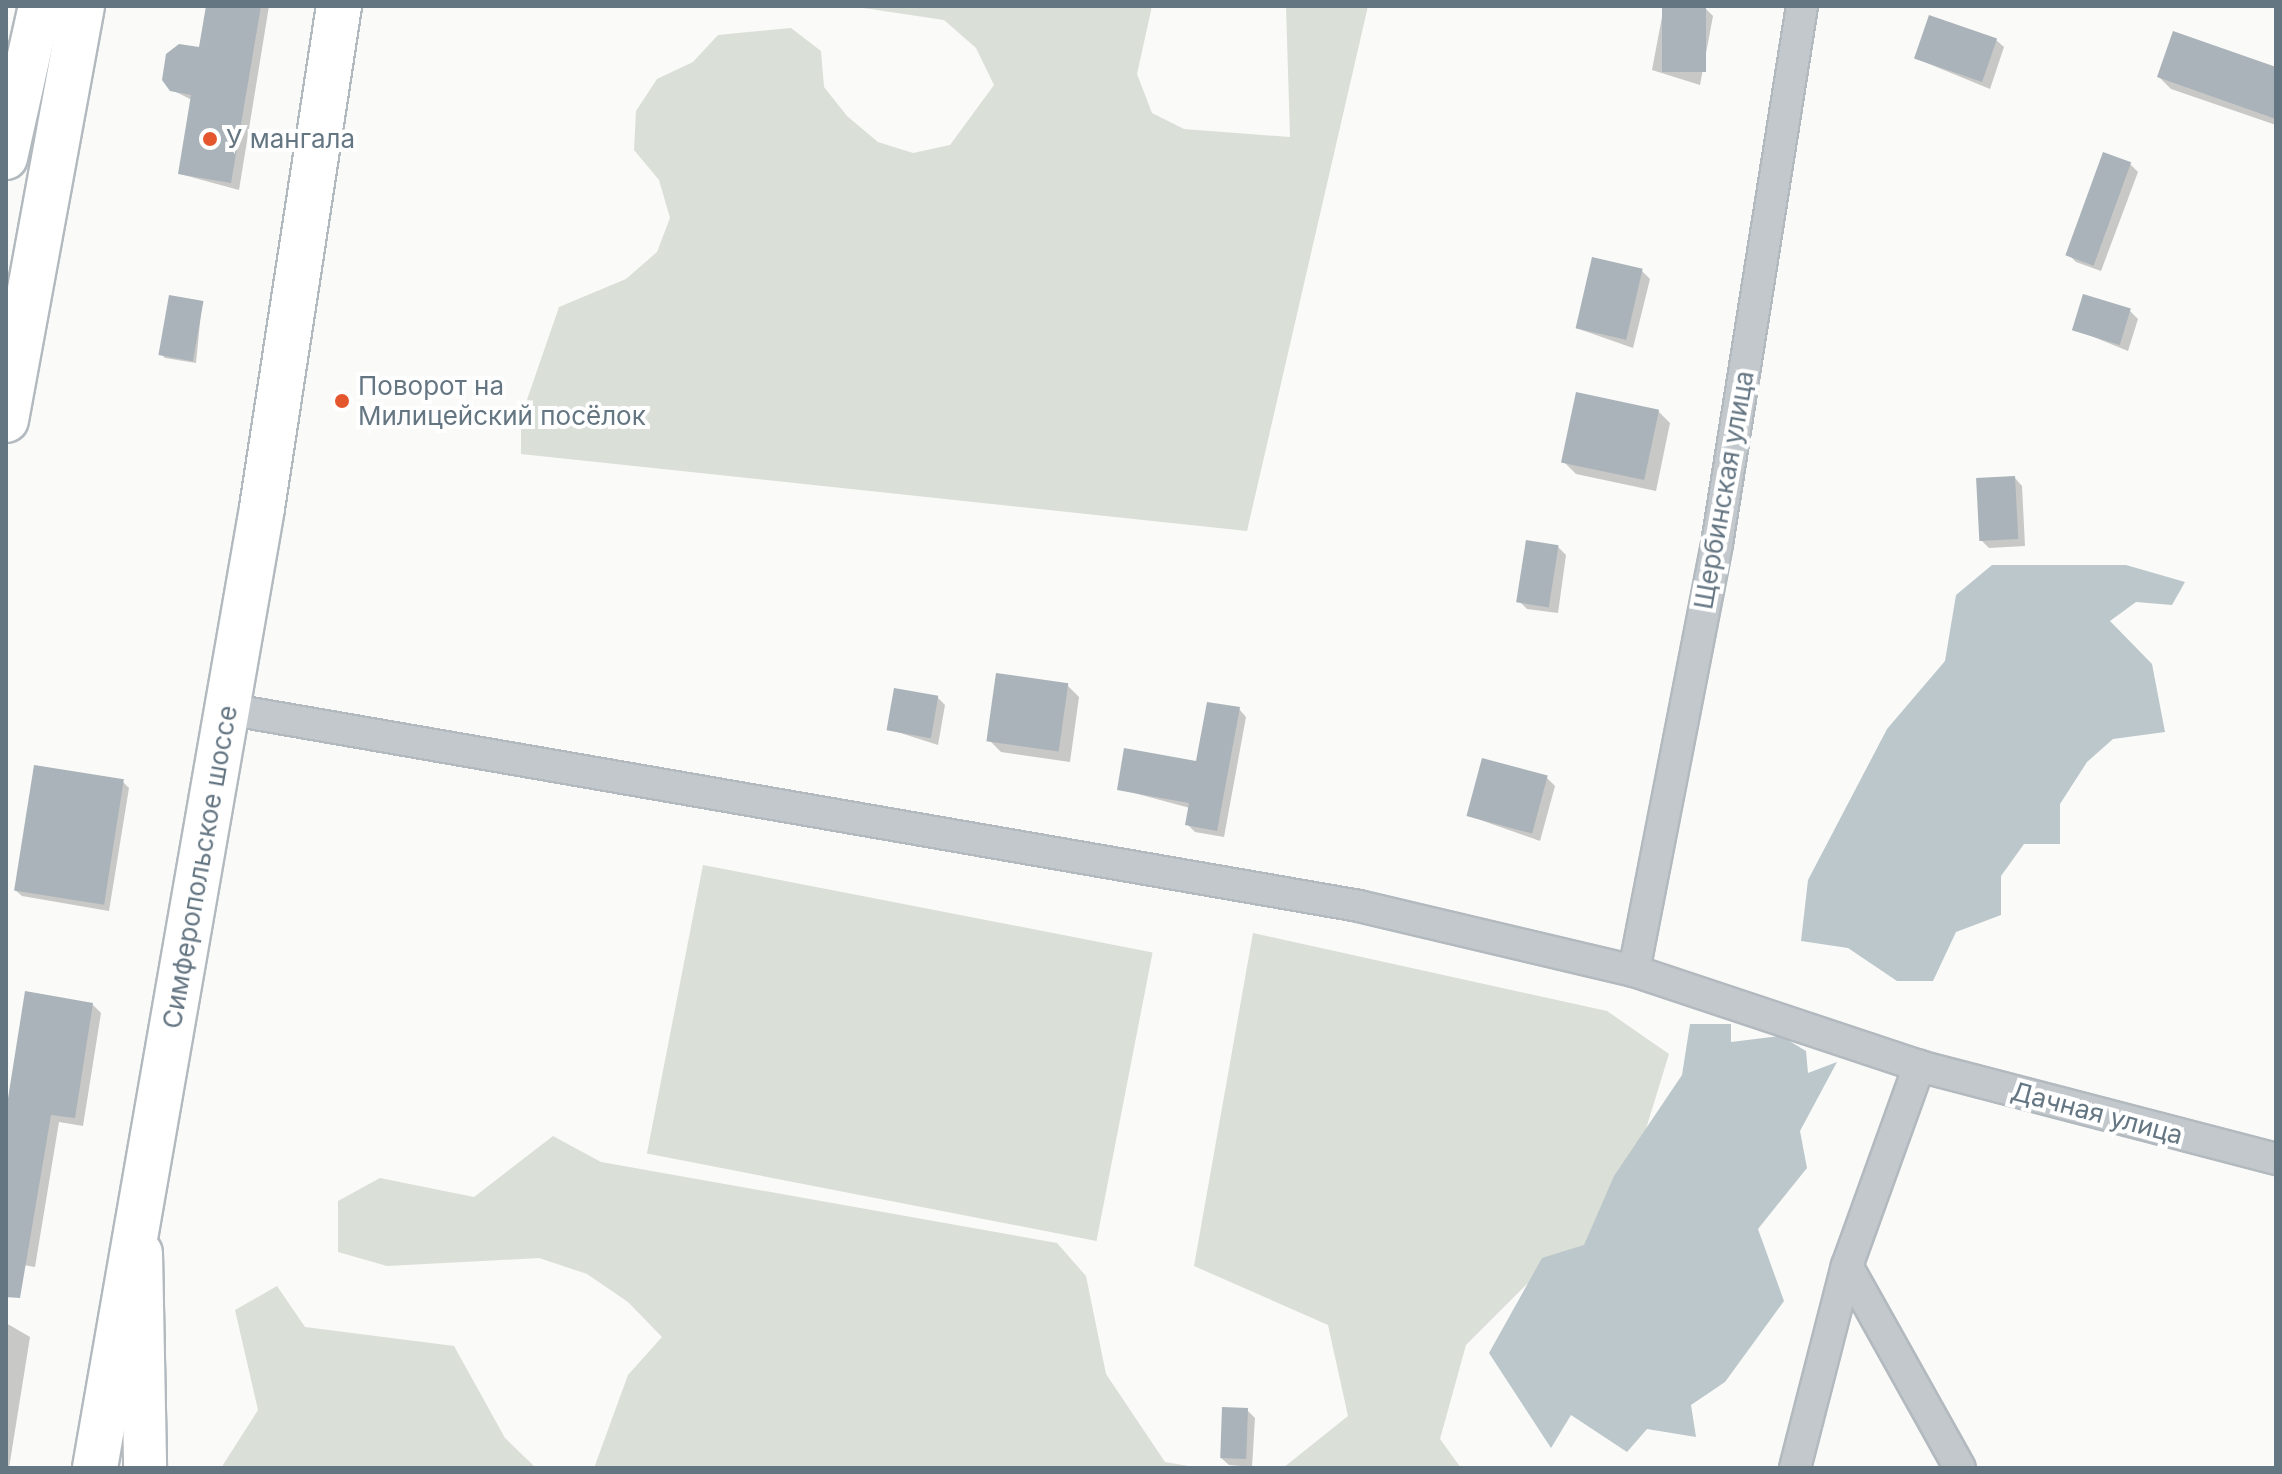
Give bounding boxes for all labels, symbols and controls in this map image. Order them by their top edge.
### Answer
place label: У мангала [226,123,355,155]
marker: У мангала [201,130,219,148]
street label: Щербинская улица [1688,368,1760,612]
place label: Поворот на Милицейский посёлок [358,370,646,432]
marker: Поворот на Милицейский посёлок [333,392,351,410]
street label: Симферопольское шоссе [156,703,244,1031]
street label: Дачная улица [2008,1075,2186,1151]

